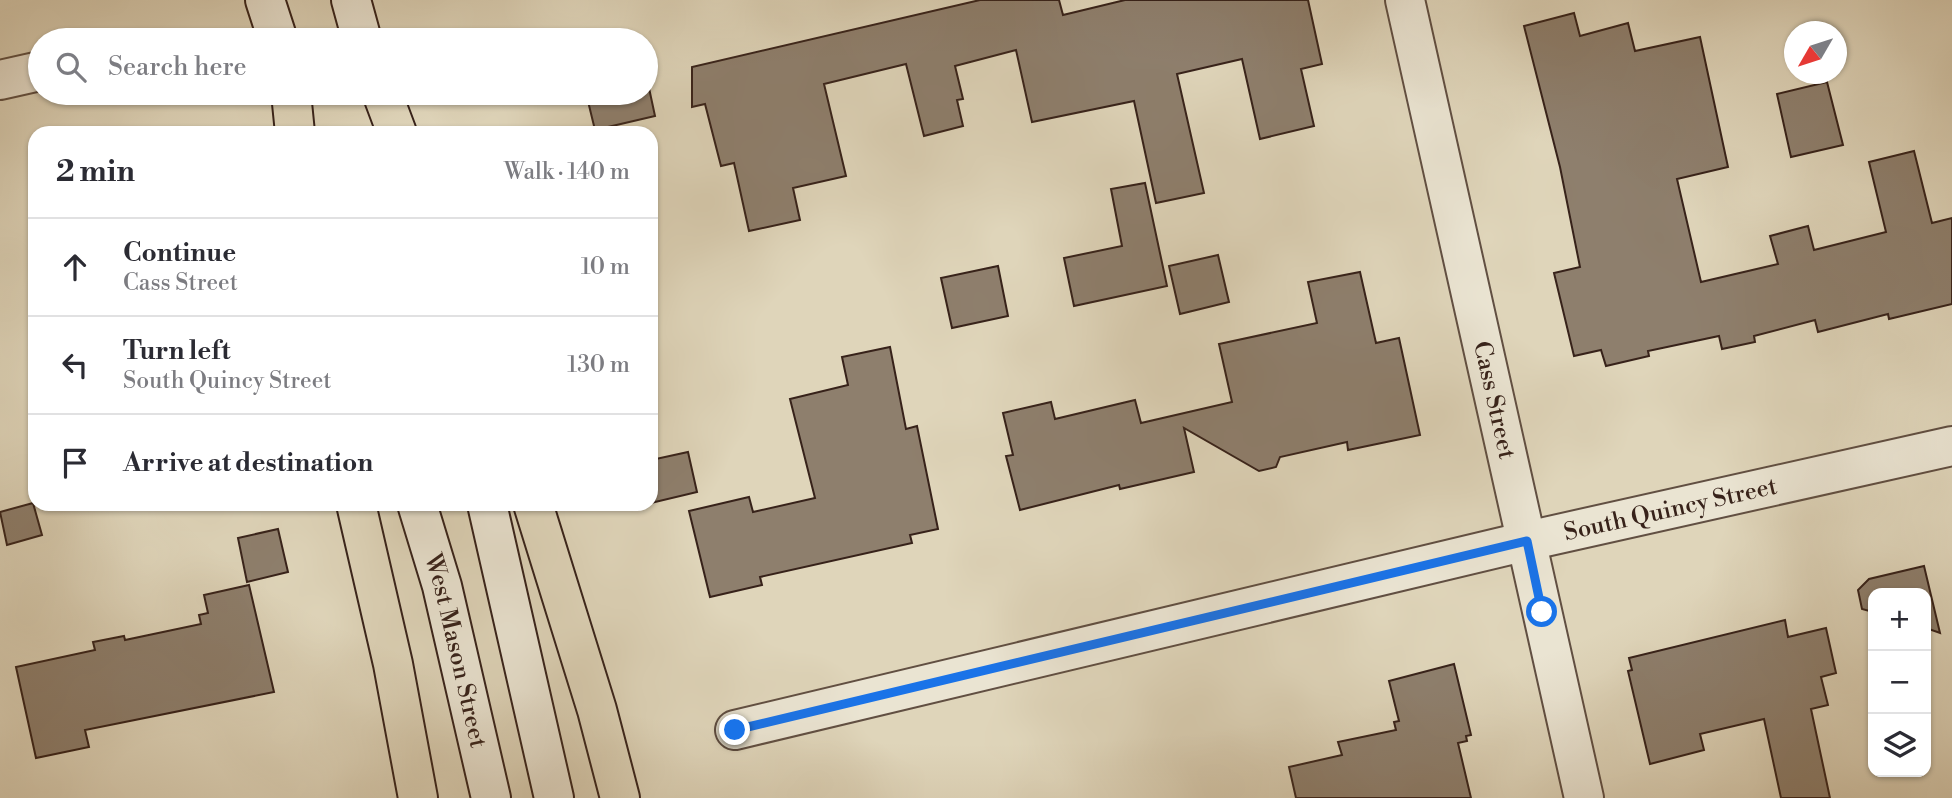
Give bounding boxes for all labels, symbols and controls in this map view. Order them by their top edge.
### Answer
north arrow [1784,21,1847,84]
search box [28,28,658,105]
icon: search [52,48,90,86]
text: Search here [108,51,247,83]
text: 2 min [56,153,135,191]
text: Walk · 140 m [504,158,630,186]
text: Continue [123,237,236,269]
icon: ahead [56,248,94,286]
text: 10 m [581,253,630,281]
text: Cass Street [123,269,238,297]
text: Turn left [123,335,231,367]
street label: Cass Street [1466,339,1522,463]
icon: left [56,346,94,384]
text: 130 m [567,351,630,379]
text: South Quincy Street [123,367,332,395]
icon: arrive [56,444,94,482]
text: Arrive at destination [123,447,373,479]
street label: South Quincy Street [1561,471,1780,548]
street label: West Mason Street [417,549,493,751]
map controls [1868,588,1931,777]
button: + [1868,588,1931,651]
route start [1526,596,1557,627]
button: − [1868,651,1931,714]
route end [719,714,750,745]
button: layers [1868,714,1931,777]

